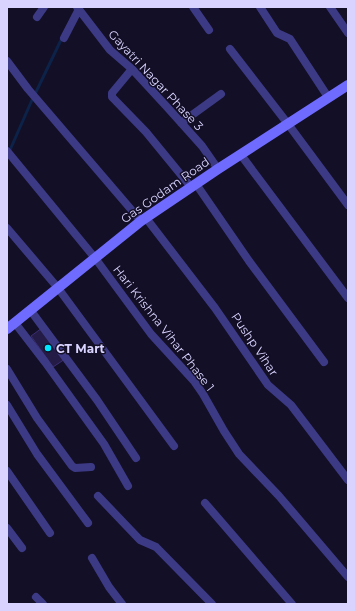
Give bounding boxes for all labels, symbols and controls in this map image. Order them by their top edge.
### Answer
street label: Gayatri Nagar Phase 3 [105,26,207,134]
street label: Gas Godam Road [118,154,212,226]
street label: Hari Krishna Vihar Phase 1 [110,262,218,394]
street label: Pushp Vihar [228,309,282,379]
place label: CT Mart [56,341,106,356]
marker: CT Mart [43,343,53,353]

